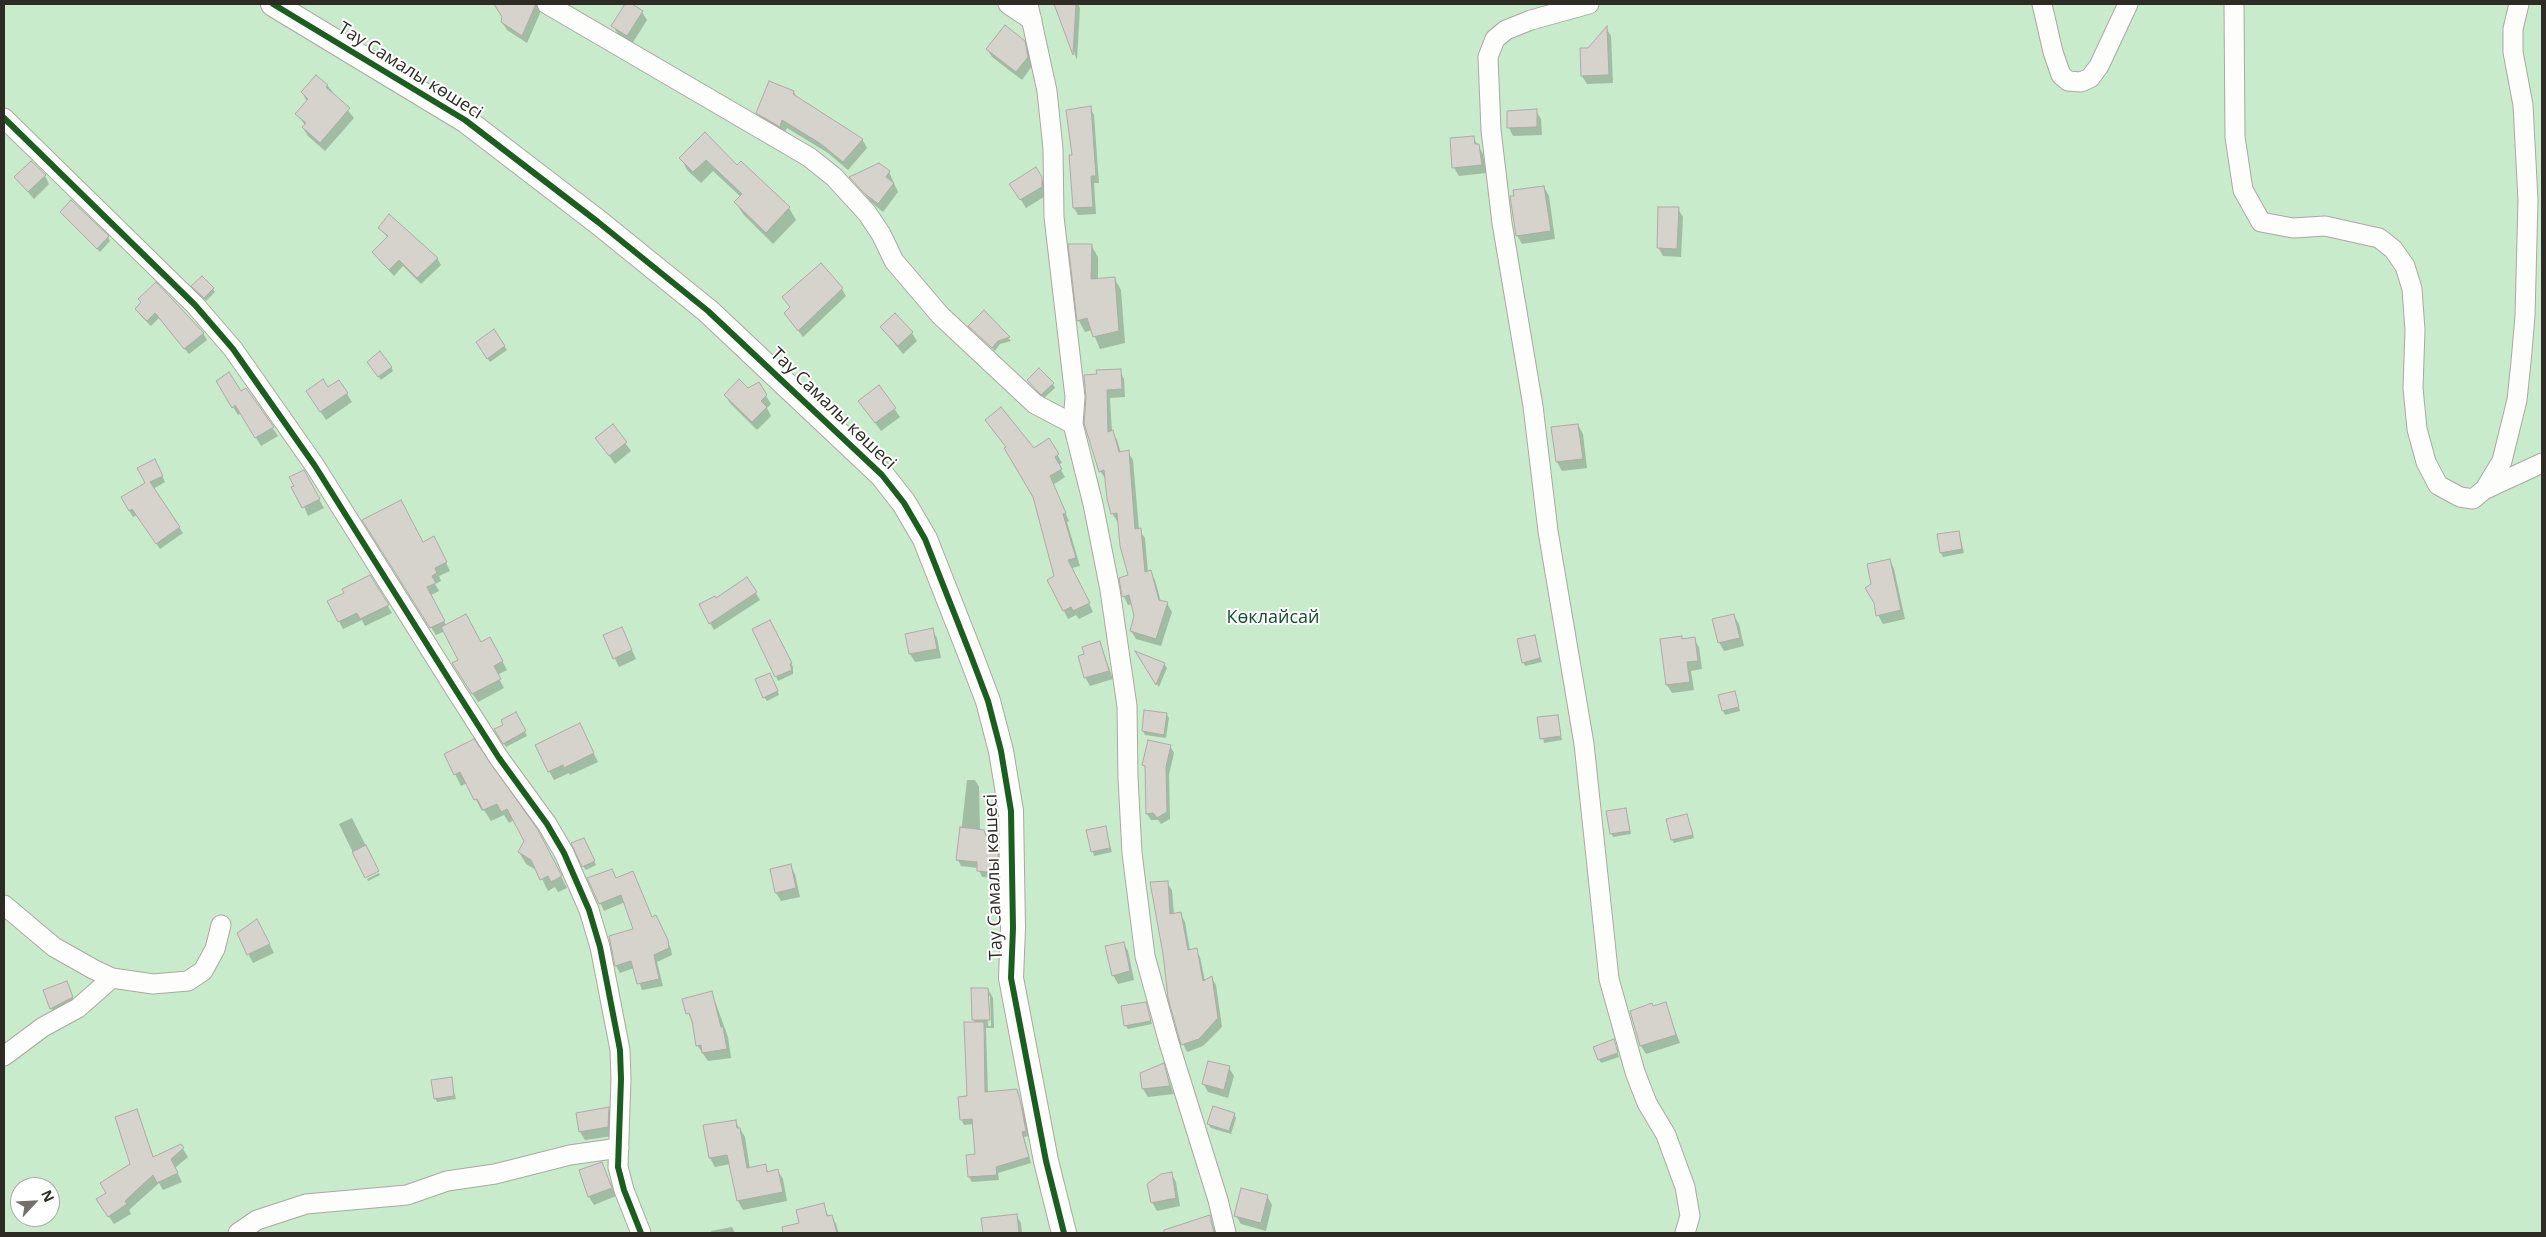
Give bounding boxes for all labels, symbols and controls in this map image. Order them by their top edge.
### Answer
street label: Тау Самалы көшесі [334,18,486,124]
street label: Тау Самалы көшесі [766,343,900,475]
park label: Көклайсай [1227,607,1319,629]
street label: Тау Самалы көшесі [980,793,1008,961]
north arrow [10,1177,60,1227]
text: N [37,1187,59,1205]

